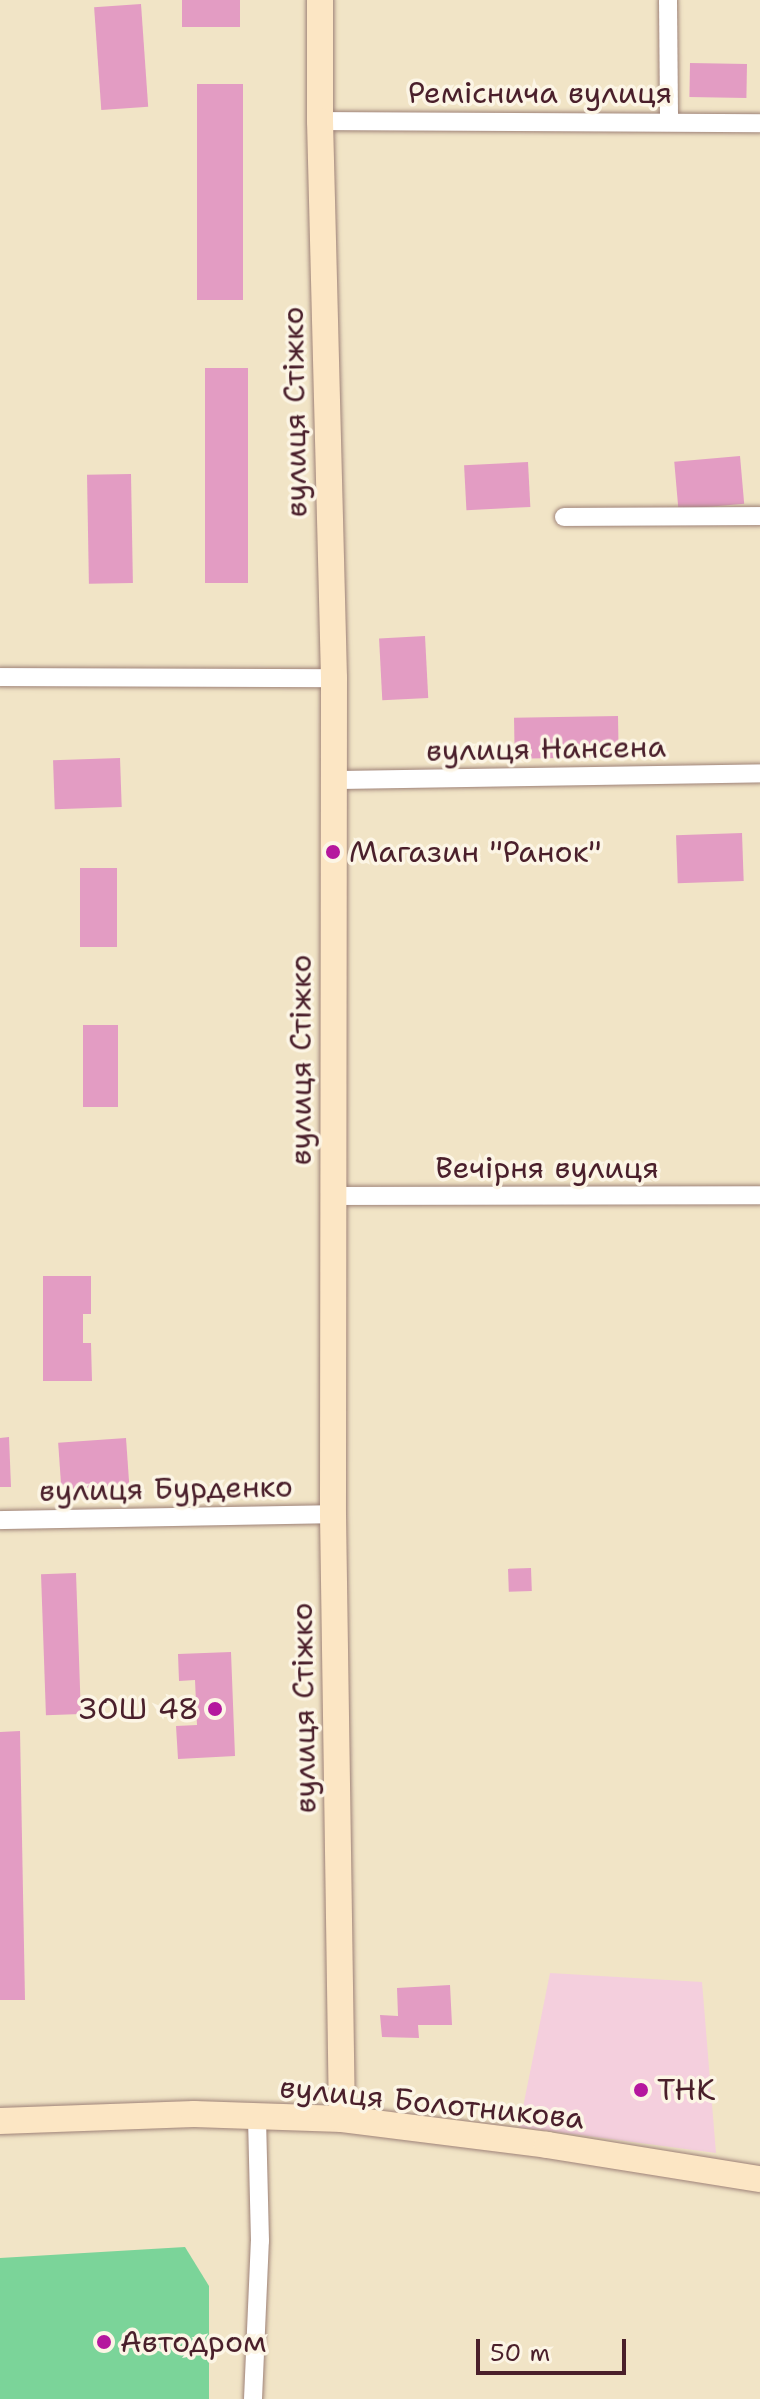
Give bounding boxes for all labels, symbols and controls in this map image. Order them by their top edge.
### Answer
street label: Реміснича вулиця [408,75,672,111]
street label: вулиця Стіжко [275,306,315,518]
street label: вулиця Нансена [426,729,666,769]
place label: Магазин "Ранок" [349,834,602,870]
marker: Магазин "Ранок" [324,843,342,861]
street label: вулиця Стіжко [283,955,319,1165]
street label: Вечірня вулиця [435,1150,659,1186]
street label: вулиця Бурденко [39,1469,293,1509]
street label: вулиця Стіжко [284,1602,324,1814]
place label: ЗОШ 48 [79,1691,199,1727]
marker: ЗОШ 48 [206,1700,224,1718]
street label: вулиця Болотникова [278,2069,586,2137]
place label: ТНК [657,2072,716,2108]
marker: ТНК [632,2081,650,2099]
scale bar [480,2323,630,2373]
place label: Автодром [120,2324,266,2360]
marker: Автодром [95,2333,113,2351]
text: 50 m [490,2337,550,2369]

